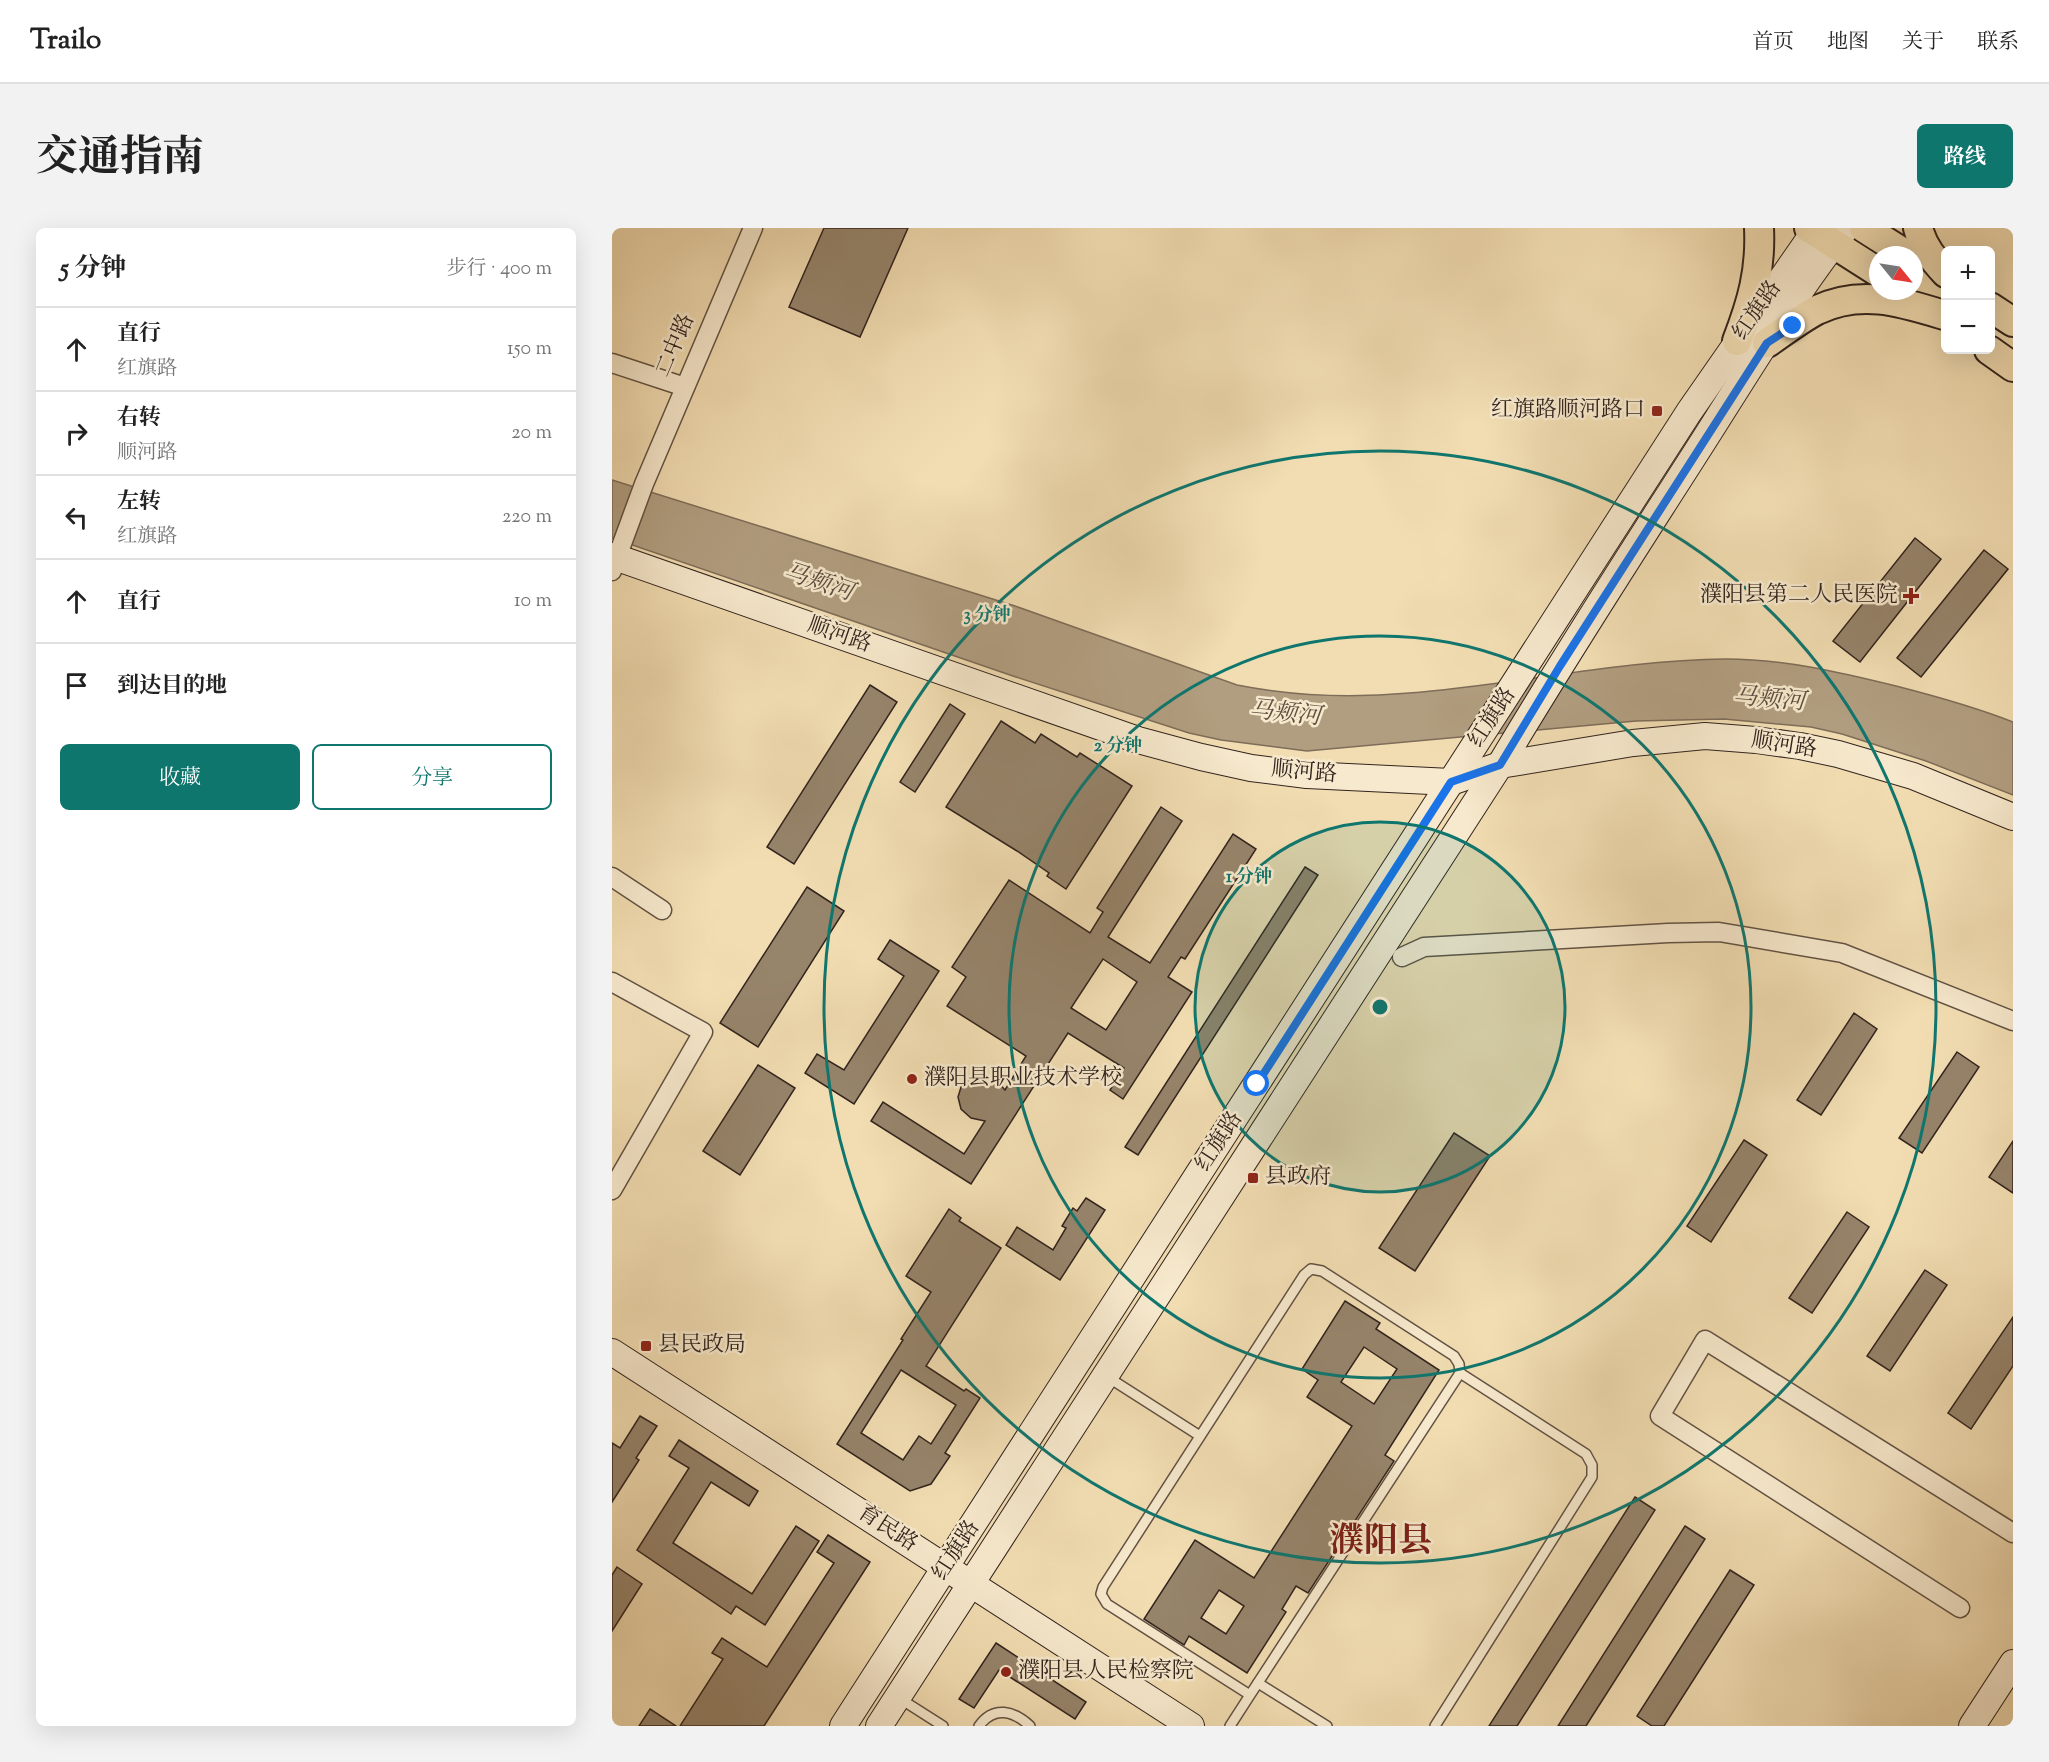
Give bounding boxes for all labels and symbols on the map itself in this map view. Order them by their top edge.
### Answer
north arrow [1869,246,1923,300]
street label: 红旗路 [1726,275,1790,347]
street label: 二中路 [648,309,704,383]
route end [1779,312,1805,338]
place label: 红旗路顺河路口 [1491,395,1645,427]
marker: 红旗路顺河路口 [1650,404,1664,418]
water label: 马颊河 [779,556,861,612]
place label: 濮阳县第二人民医院 [1700,580,1898,612]
marker: 濮阳县第二人民医院 [1902,587,1920,605]
text: 3 分钟 [963,603,1011,629]
street label: 顺河路 [803,610,875,662]
water label: 马颊河 [1732,680,1810,720]
street label: 红旗路 [1462,682,1524,754]
water label: 马颊河 [1247,693,1327,735]
street label: 顺河路 [1749,725,1819,767]
text: 2 分钟 [1094,734,1142,760]
street label: 顺河路 [1270,754,1338,792]
text: 1 分钟 [1226,865,1272,891]
centre of rings [1370,997,1390,1017]
place label: 濮阳县职业技术学校 [924,1063,1122,1095]
route start [1243,1070,1269,1096]
marker: 濮阳县职业技术学校 [905,1072,919,1086]
street label: 红旗路 [1189,1106,1251,1178]
place label: 县政府 [1265,1162,1331,1194]
marker: 县政府 [1246,1171,1260,1185]
place label: 县民政局 [658,1330,746,1362]
marker: 县民政局 [639,1339,653,1353]
street label: 育民路 [851,1498,923,1560]
street label: 红旗路 [926,1515,988,1587]
district label: 濮阳县 [1330,1518,1432,1567]
place label: 濮阳县人民检察院 [1018,1656,1194,1688]
marker: 濮阳县人民检察院 [999,1665,1013,1679]

